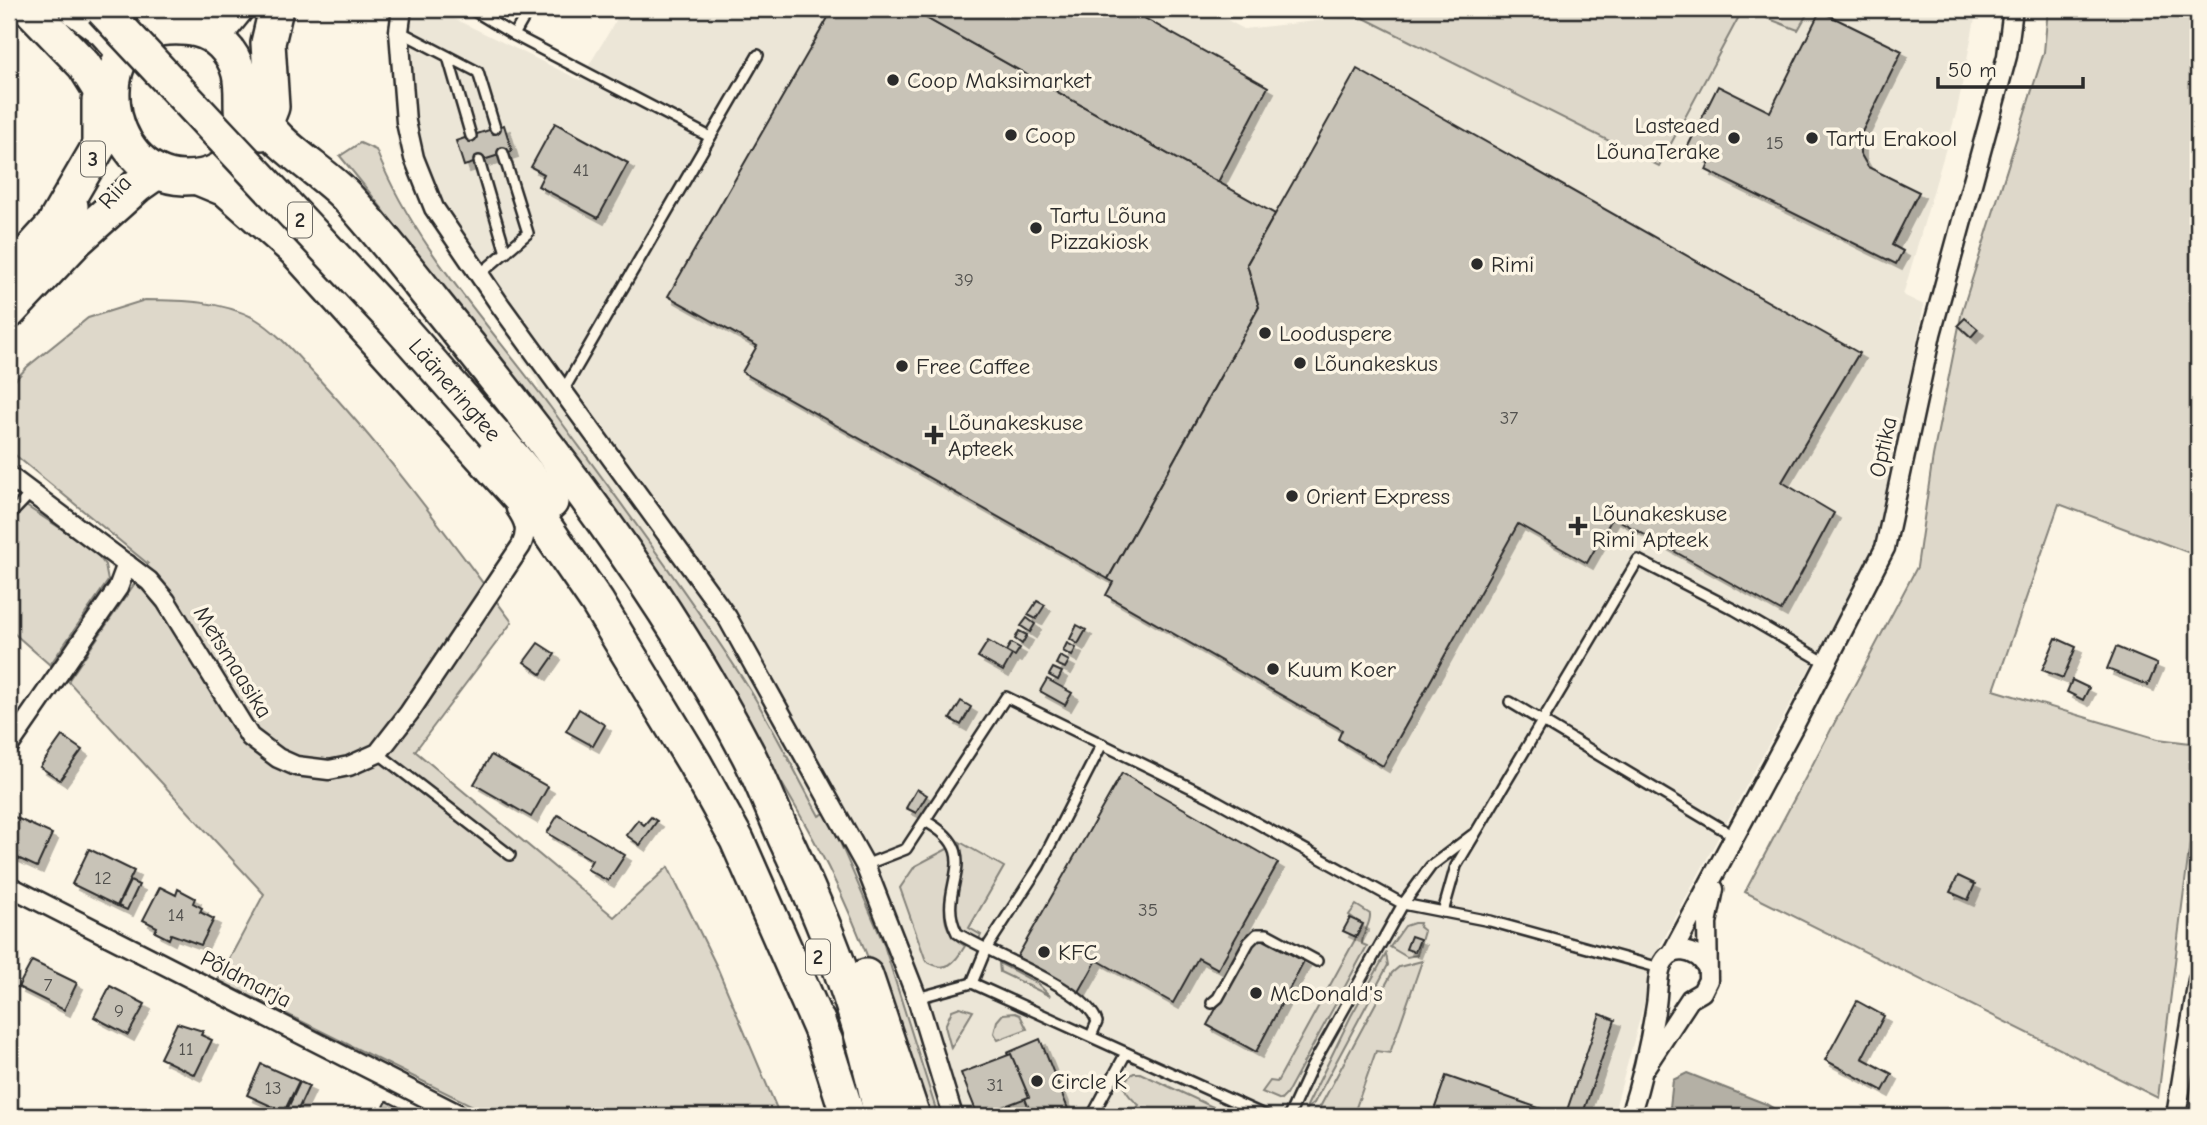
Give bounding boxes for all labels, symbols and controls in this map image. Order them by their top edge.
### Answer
scale bar [1938,46,2083,90]
text: 50 m [1948,58,1997,82]
place label: Coop Maksimarket [907,67,1093,94]
marker: Coop Maksimarket [885,72,901,88]
place label: Lasteaed LõunaTerake [1596,112,1720,165]
place label: Coop [1025,122,1076,149]
place label: Tartu Erakool [1826,125,1957,152]
marker: Coop [1003,127,1019,143]
marker: Lasteaed LõunaTerake [1726,130,1742,146]
marker: Tartu Erakool [1804,130,1820,146]
house number: 15 [1766,132,1784,154]
road number: 3 [81,142,105,176]
house number: 41 [573,159,589,181]
street label: Riia [93,170,137,214]
road number: 2 [288,202,312,238]
place label: Tartu Lõuna Pizzakiosk [1050,202,1167,255]
marker: Tartu Lõuna Pizzakiosk [1028,220,1044,236]
place label: Rimi [1491,251,1534,278]
marker: Rimi [1469,256,1485,272]
house number: 39 [954,269,974,291]
place label: Looduspere [1279,320,1392,347]
marker: Looduspere [1257,325,1273,341]
street label: Lääneringtee [403,333,507,447]
place label: Lõunakeskus [1314,350,1438,377]
place label: Free Caffee [916,353,1030,380]
marker: Lõunakeskus [1292,355,1308,371]
marker: Free Caffee [894,358,910,374]
house number: 37 [1500,407,1518,429]
place label: Lõunakeskuse Apteek [948,409,1083,462]
street label: Optika [1863,414,1903,480]
marker: Lõunakeskuse Apteek [926,427,942,443]
place label: Orient Express [1306,483,1450,510]
marker: Orient Express [1284,488,1300,504]
place label: Lõunakeskuse Rimi Apteek [1592,500,1727,553]
marker: Lõunakeskuse Rimi Apteek [1570,518,1586,534]
street label: Metsmaasika [188,601,278,723]
place label: Kuum Koer [1287,656,1397,683]
marker: Kuum Koer [1265,661,1281,677]
house number: 12 [94,867,112,889]
house number: 35 [1138,899,1158,921]
house number: 14 [168,904,184,926]
place label: KFC [1058,939,1098,966]
road number: 2 [806,940,830,974]
marker: KFC [1036,944,1052,960]
street label: Põldmarja [196,945,296,1013]
house number: 7 [44,974,53,996]
place label: McDonald's [1270,980,1383,1007]
marker: McDonald's [1248,985,1264,1001]
house number: 9 [114,1000,124,1022]
house number: 11 [178,1038,194,1060]
place label: Circle K [1051,1068,1127,1095]
marker: Circle K [1029,1073,1045,1089]
house number: 31 [986,1074,1004,1096]
house number: 13 [264,1077,282,1099]

